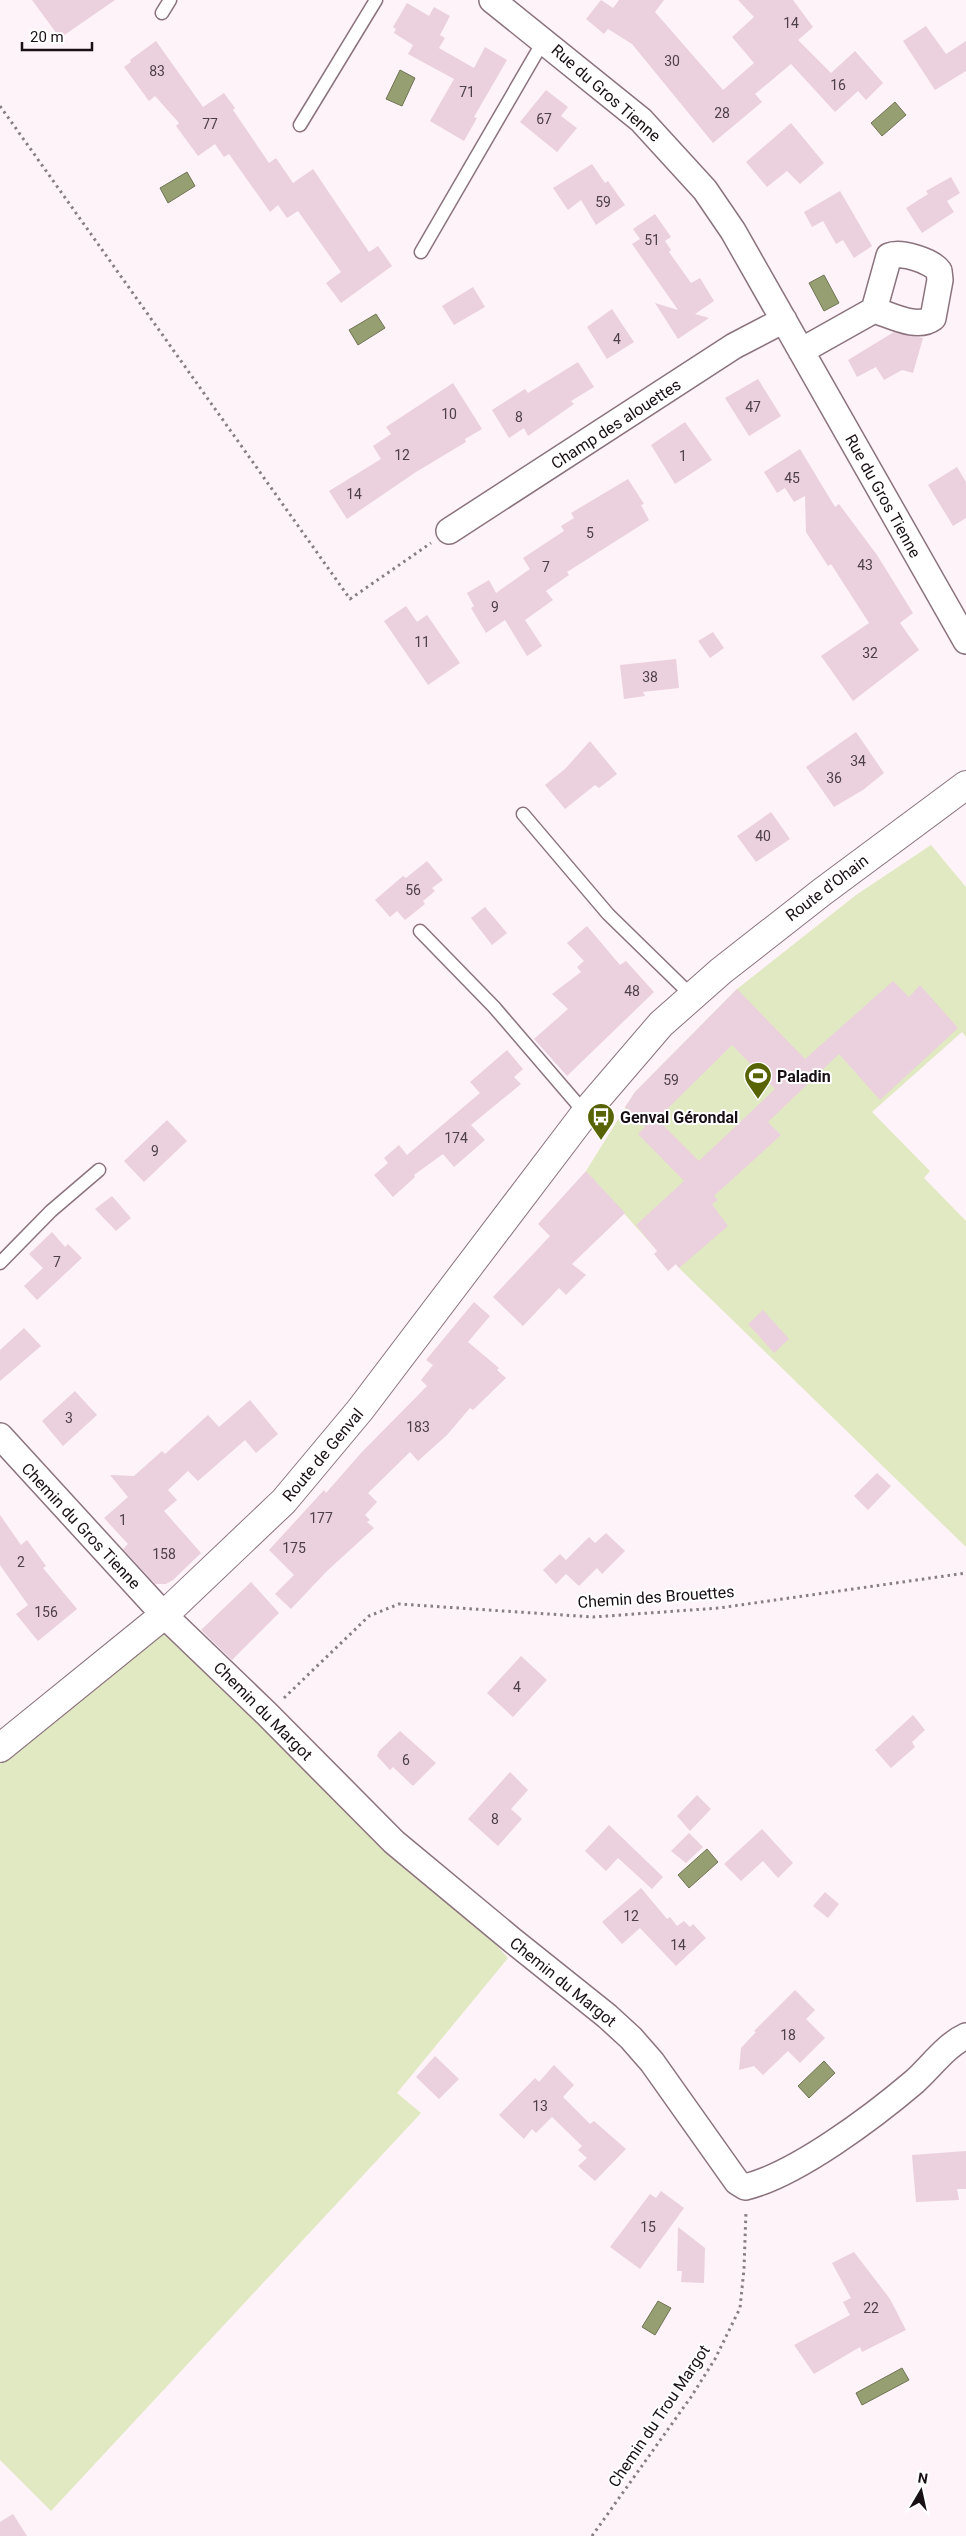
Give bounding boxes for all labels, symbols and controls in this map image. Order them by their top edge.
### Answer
house number: 14 [783,15,799,31]
scale bar [22,20,92,52]
text: 20 m [30,28,64,46]
street label: Rue du Gros Tienne [548,40,664,146]
house number: 30 [664,53,680,69]
house number: 83 [149,63,165,79]
house number: 16 [830,77,846,93]
house number: 71 [459,84,475,100]
house number: 28 [714,105,730,121]
house number: 67 [536,111,552,127]
house number: 77 [202,116,218,132]
house number: 59 [595,194,611,210]
house number: 51 [644,232,660,248]
house number: 4 [613,331,621,347]
street label: Champ des alouettes [548,375,684,473]
house number: 47 [745,399,761,415]
house number: 10 [441,406,457,422]
house number: 8 [515,409,523,425]
street label: Rue du Gros Tienne [841,431,925,561]
house number: 12 [394,447,410,463]
house number: 1 [679,448,687,464]
house number: 45 [784,470,800,486]
house number: 14 [346,486,362,502]
house number: 5 [586,525,594,541]
house number: 43 [857,557,873,573]
house number: 7 [542,559,550,575]
house number: 9 [491,599,499,615]
house number: 11 [414,634,430,650]
house number: 32 [862,645,878,661]
house number: 38 [642,669,658,685]
house number: 34 [850,753,866,769]
house number: 36 [826,770,842,786]
house number: 40 [755,828,771,844]
street label: Route d'Ohain [782,851,872,925]
house number: 56 [405,882,421,898]
house number: 48 [624,983,640,999]
sports icon: Paladin [743,1061,773,1100]
place label: Paladin [777,1067,831,1086]
house number: 59 [663,1072,679,1088]
bus stop icon: Genval Gérondal [586,1102,616,1141]
place label: Genval Gérondal [620,1108,738,1127]
house number: 174 [444,1130,468,1146]
house number: 9 [151,1143,159,1159]
house number: 7 [53,1254,61,1270]
street label: Route de Genval [279,1405,367,1505]
house number: 3 [65,1410,73,1426]
house number: 183 [406,1419,430,1435]
street label: Chemin du Gros Tienne [18,1459,144,1593]
house number: 177 [309,1510,333,1526]
house number: 1 [119,1512,127,1528]
house number: 175 [282,1540,306,1556]
house number: 158 [152,1546,176,1562]
house number: 2 [17,1554,25,1570]
street label: Chemin des Brouettes [577,1582,735,1612]
house number: 156 [34,1604,58,1620]
street label: Chemin du Margot [210,1658,316,1764]
house number: 4 [513,1679,521,1695]
house number: 6 [402,1752,410,1768]
house number: 8 [491,1811,499,1827]
house number: 12 [623,1908,639,1924]
street label: Chemin du Margot [506,1933,620,2031]
house number: 14 [670,1937,686,1953]
house number: 18 [780,2027,796,2043]
house number: 13 [532,2098,548,2114]
house number: 15 [640,2219,656,2235]
house number: 22 [863,2300,879,2316]
street label: Chemin du Trou Margot [604,2341,714,2491]
north arrow [896,2466,946,2516]
text: N [917,2469,929,2487]

